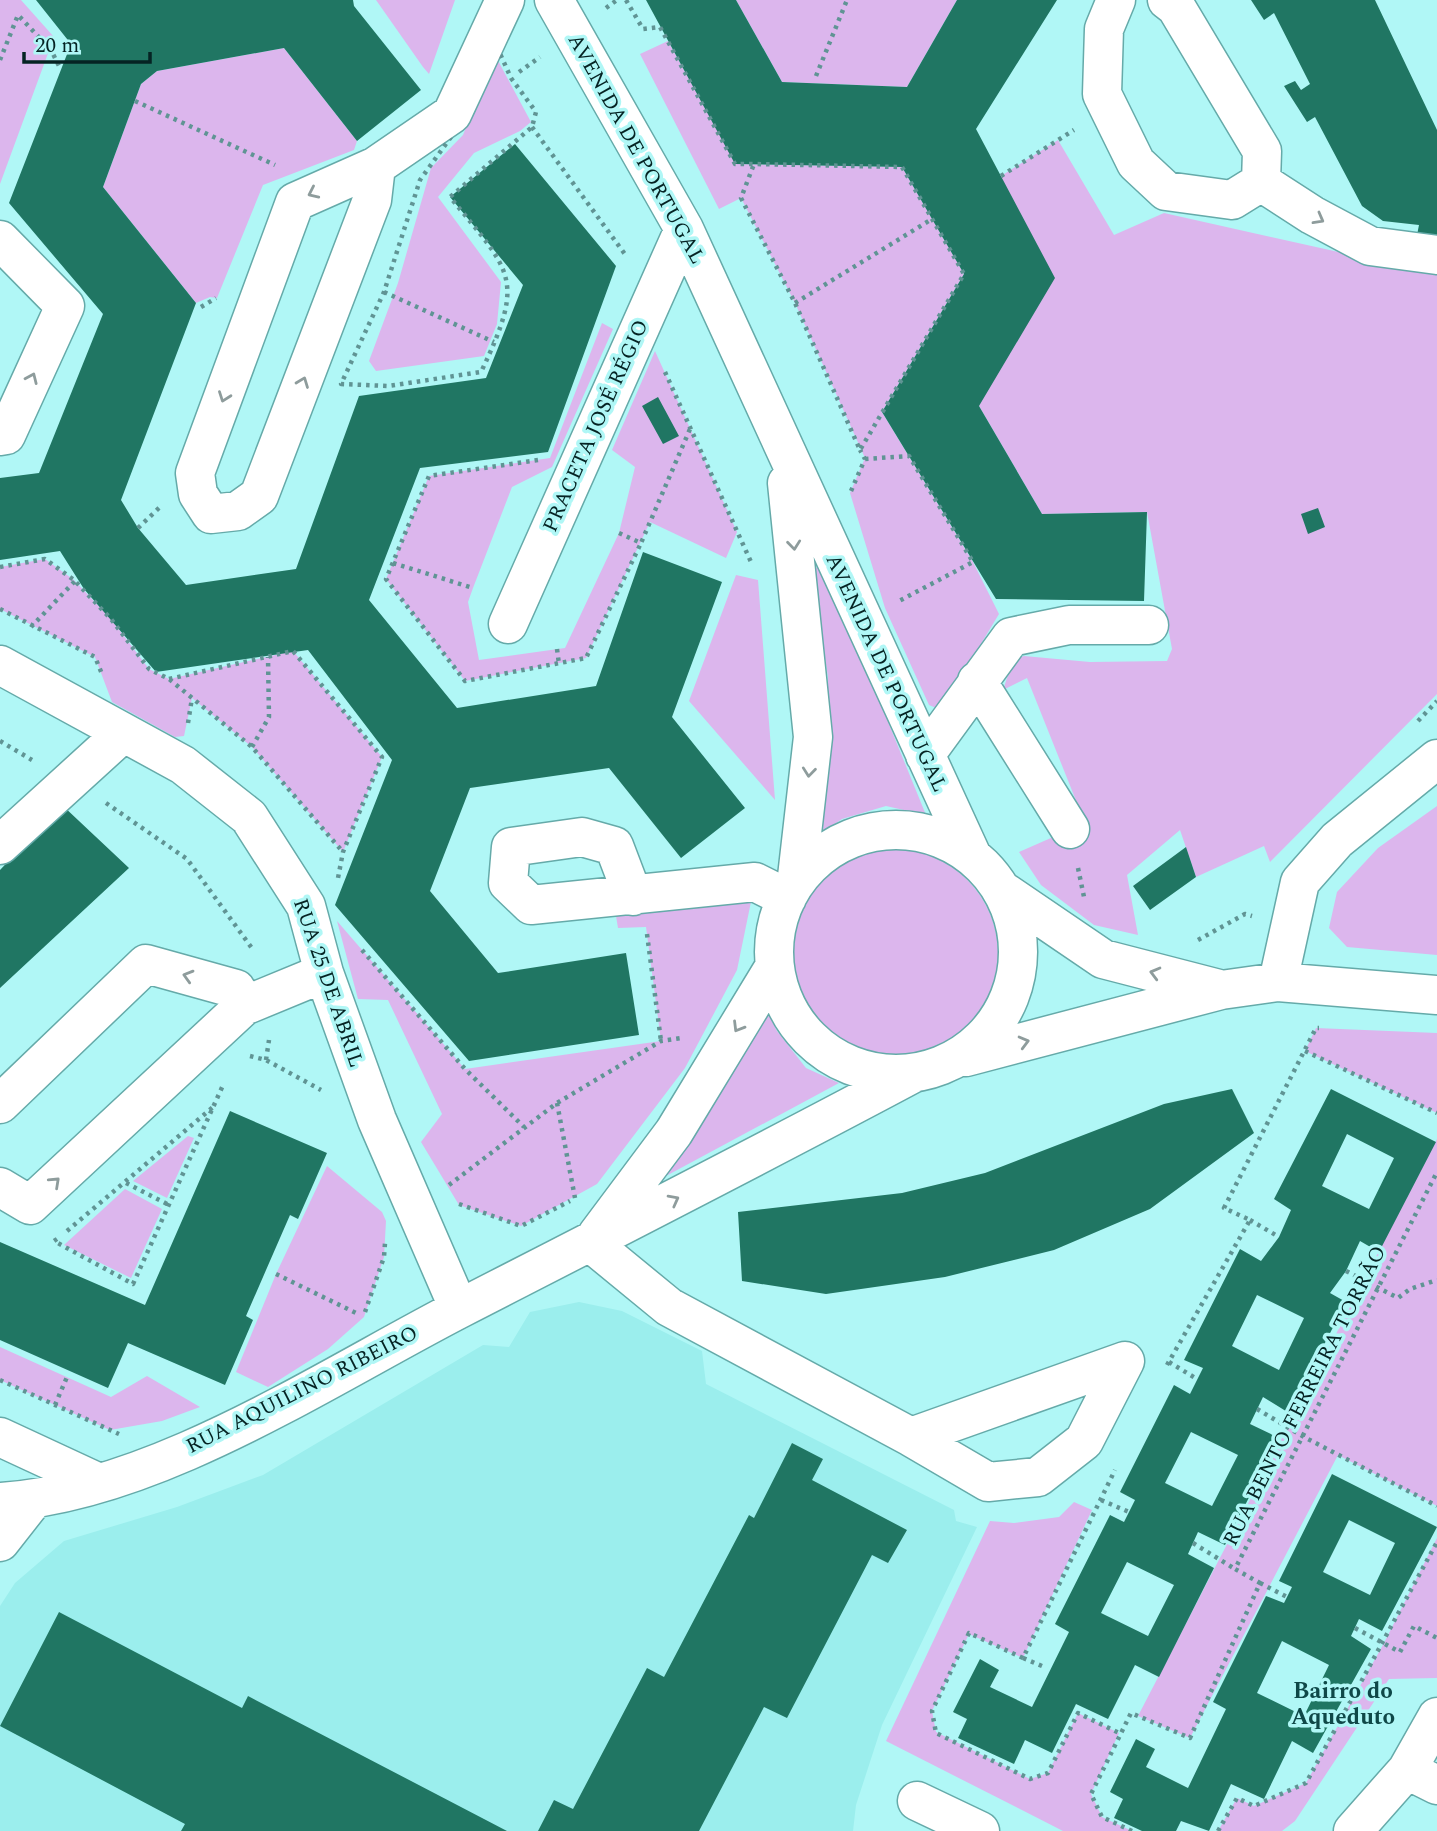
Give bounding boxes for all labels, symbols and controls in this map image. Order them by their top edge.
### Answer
scale bar [24,21,150,65]
street label: AVENIDA DE PORTUGAL [559,28,713,270]
text: 20 m [35,30,79,62]
one-way arrow [308,185,320,199]
one-way arrow [1312,211,1324,224]
street label: PRACETA JOSÉ RÉGIO [535,314,657,538]
one-way arrow [24,373,38,386]
one-way arrow [294,377,308,389]
one-way arrow [218,390,232,402]
one-way arrow [786,539,801,551]
street label: AVENIDA DE PORTUGAL [817,549,955,797]
one-way arrow [802,766,817,777]
street label: RUA 25 DE ABRIL [284,894,372,1072]
one-way arrow [1149,966,1161,981]
one-way arrow [183,969,195,984]
one-way arrow [733,1020,746,1033]
one-way arrow [1018,1035,1030,1050]
one-way arrow [47,1178,60,1190]
one-way arrow [666,1194,679,1208]
street label: RUA BENTO FERREIRA TORRÃO [1215,1240,1395,1552]
street label: RUA AQUILINO RIBEIRO [180,1318,424,1462]
district label: Bairro do Aqueduto [1291,1674,1395,1735]

